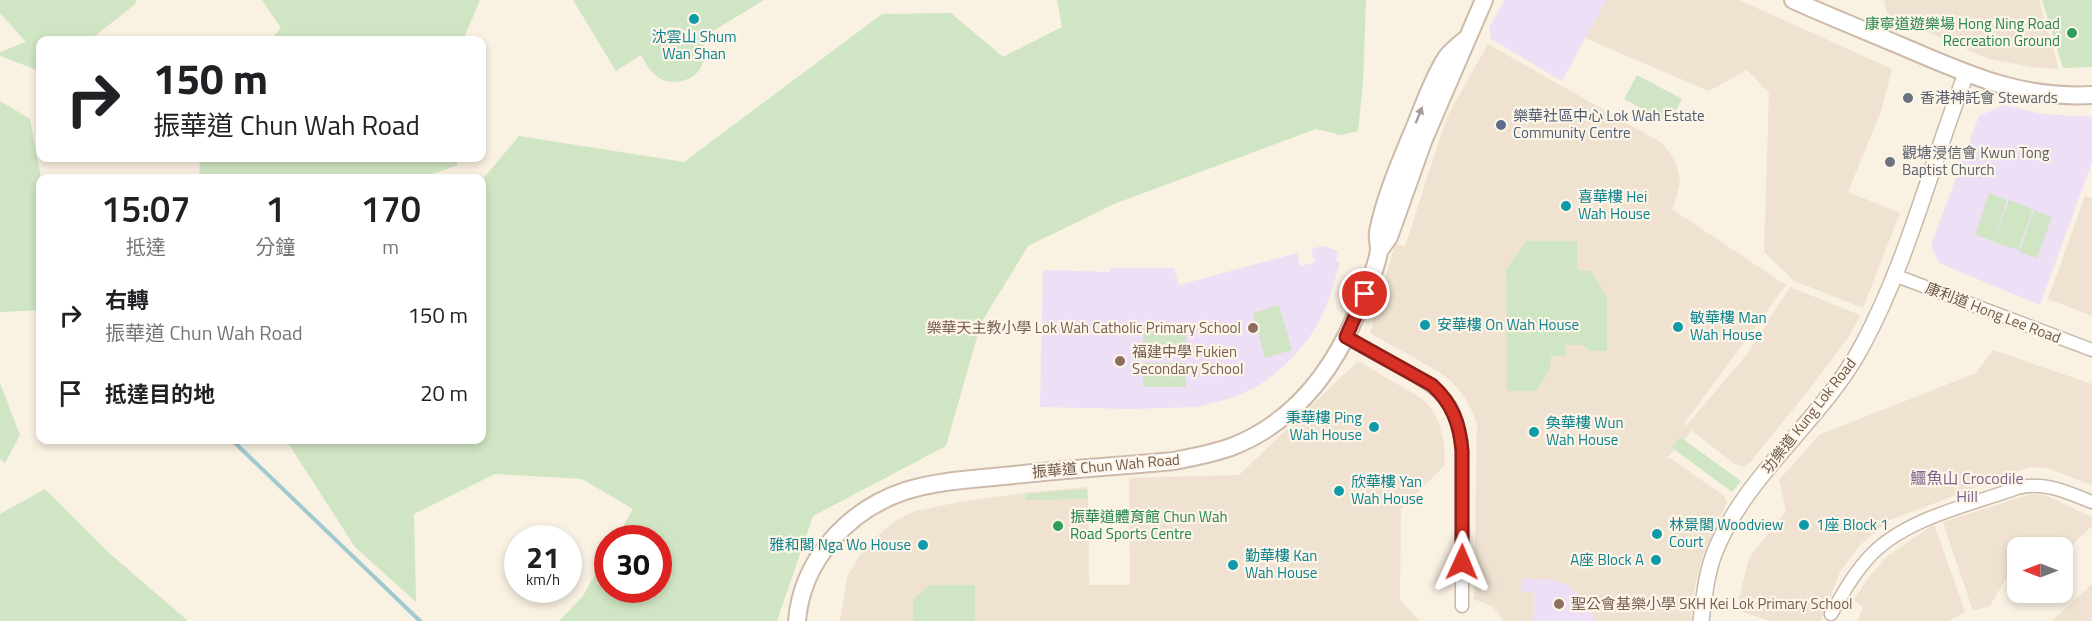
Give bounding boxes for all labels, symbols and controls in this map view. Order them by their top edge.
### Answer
marker: 沈雲山 Shum Wan Shan [687,12,701,26]
place label: 康寧道遊樂場 Hong Ning Road Recreation Ground [1865,12,2060,52]
place label: 沈雲山 Shum Wan Shan [652,25,737,65]
marker: 康寧道遊樂場 Hong Ning Road Recreation Ground [2065,26,2079,40]
text: 150 m [153,46,268,110]
icon: right [54,60,132,138]
place label: 香港神託會 Stewards [1920,86,2058,109]
marker: 香港神託會 Stewards [1901,91,1915,105]
text: 振華道 Chun Wah Road [153,104,420,145]
place label: 樂華社區中心 Lok Wah Estate Community Centre [1513,104,1705,144]
one-way arrow [1414,106,1424,124]
marker: 樂華社區中心 Lok Wah Estate Community Centre [1494,118,1508,132]
place label: 觀塘浸信會 Kwun Tong Baptist Church [1902,141,2050,181]
marker: 觀塘浸信會 Kwun Tong Baptist Church [1883,155,1897,169]
text: 15:07 [101,181,190,236]
text: 1 [265,181,285,236]
text: 170 [360,181,421,236]
place label: 喜華樓 Hei Wah House [1578,185,1650,225]
marker: 喜華樓 Hei Wah House [1559,199,1573,213]
text: 抵達 [126,231,166,262]
text: 分鐘 [255,231,295,262]
text: m [382,231,399,262]
pin [1339,268,1390,319]
street label: 康利道 Hong Lee Road [1922,276,2064,349]
icon: arrive [1348,277,1381,310]
text: 右轉 [105,283,149,317]
text: 150 m [408,298,468,332]
icon: right [54,299,87,332]
place label: 敏華樓 Man Wah House [1690,306,1766,346]
place label: 安華樓 On Wah House [1437,313,1579,336]
place label: 樂華天主教小學 Lok Wah Catholic Primary School [927,316,1241,339]
text: 振華道 Chun Wah Road [105,317,303,348]
marker: 安華樓 On Wah House [1418,318,1432,332]
marker: 敏華樓 Man Wah House [1671,320,1685,334]
marker: 樂華天主教小學 Lok Wah Catholic Primary School [1246,321,1260,335]
place label: 福建中學 Fukien Secondary School [1132,340,1243,380]
street label: 功樂道 Kung Lok Road [1756,353,1861,479]
marker: 福建中學 Fukien Secondary School [1113,354,1127,368]
text: 20 m [420,376,468,410]
icon: arrive [54,377,87,410]
text: 抵達目的地 [105,377,215,411]
place label: 秉華樓 Ping Wah House [1286,406,1362,446]
place label: 奐華樓 Wun Wah House [1546,411,1623,451]
marker: 秉華樓 Ping Wah House [1367,420,1381,434]
marker: 奐華樓 Wun Wah House [1527,425,1541,439]
street label: 振華道 Chun Wah Road [1031,448,1181,483]
district label: 鱷魚山 Crocodile Hill [1910,466,2024,508]
place label: 欣華樓 Yan Wah House [1351,470,1423,510]
marker: 欣華樓 Yan Wah House [1332,484,1346,498]
place label: 振華道體育館 Chun Wah Road Sports Centre [1070,505,1227,545]
place label: 林景閣 Woodview Court [1669,513,1784,553]
place label: 1座 Block 1 [1816,513,1889,536]
marker: 1座 Block 1 [1797,518,1811,532]
marker: 振華道體育館 Chun Wah Road Sports Centre [1051,519,1065,533]
speed limit sign: 30 [594,525,672,603]
marker: 林景閣 Woodview Court [1650,527,1664,541]
position arrow [1430,530,1494,594]
place label: 雅和閣 Nga Wo House [769,533,911,556]
text: 21 [526,534,560,580]
north arrow [2007,537,2073,603]
map controls [2007,537,2073,603]
marker: 雅和閣 Nga Wo House [916,538,930,552]
place label: 勤華樓 Kan Wah House [1245,544,1317,584]
place label: A座 Block A [1570,548,1644,571]
marker: A座 Block A [1649,553,1663,567]
marker: 勤華樓 Kan Wah House [1226,558,1240,572]
text: km/h [526,568,560,591]
place label: 聖公會基樂小學 SKH Kei Lok Primary School [1571,592,1853,615]
marker: 聖公會基樂小學 SKH Kei Lok Primary School [1552,597,1566,611]

